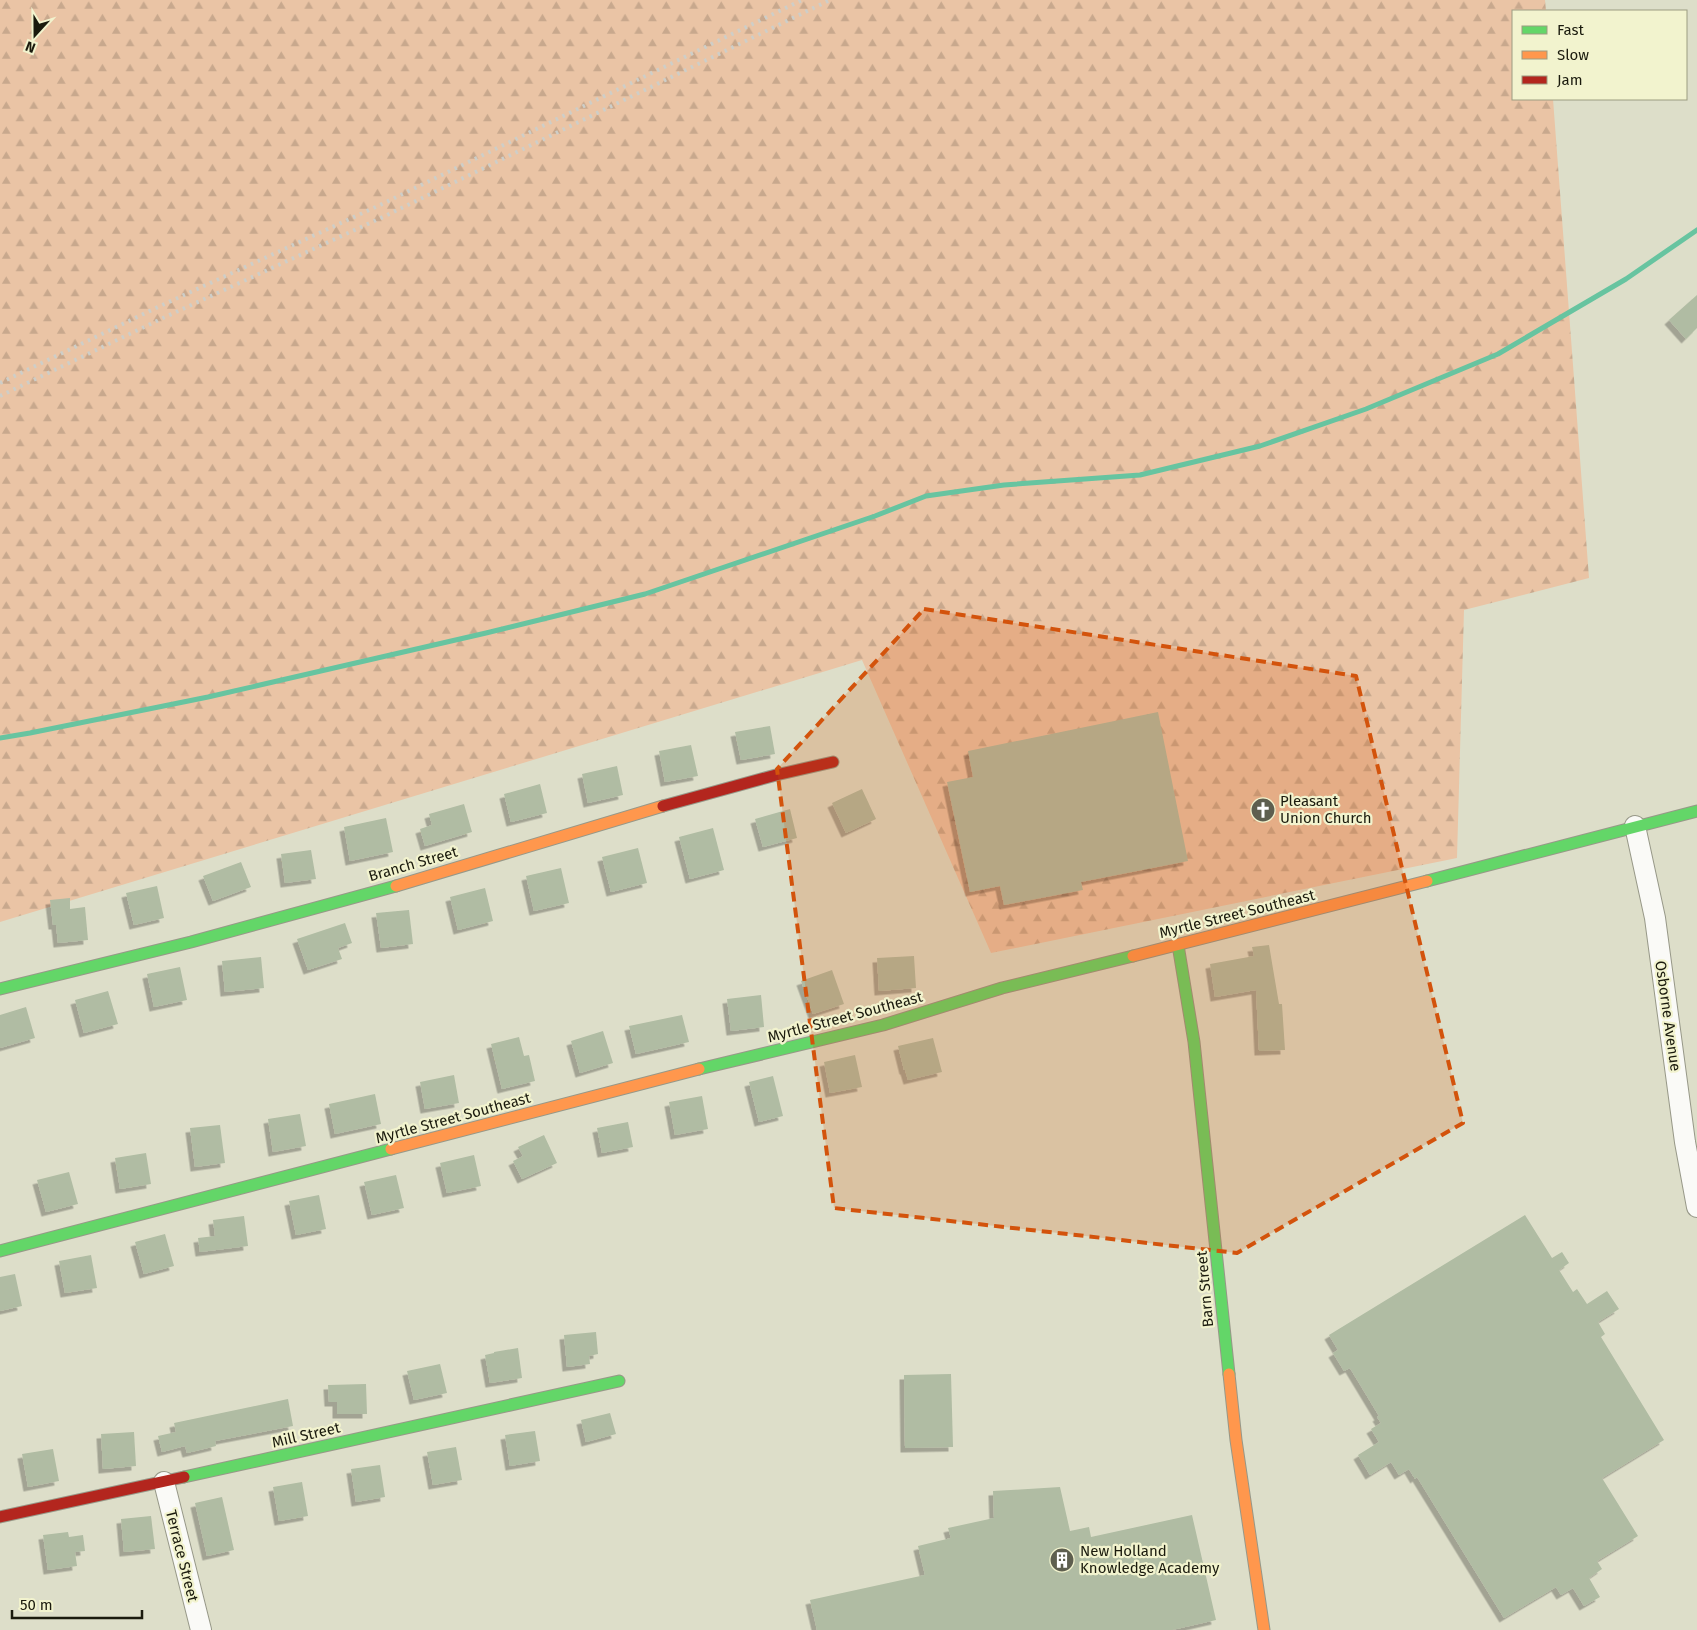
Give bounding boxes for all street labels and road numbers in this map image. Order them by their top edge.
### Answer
street label: Branch Street [366,843,460,885]
street label: Myrtle Street Southeast [1157,886,1317,942]
street label: Osborne Avenue [1651,960,1685,1072]
street label: Myrtle Street Southeast [766,988,925,1046]
street label: Myrtle Street Southeast [374,1089,533,1147]
street label: Barn Street [1193,1250,1217,1328]
street label: Mill Street [270,1418,342,1452]
street label: Terrace Street [162,1508,202,1604]

